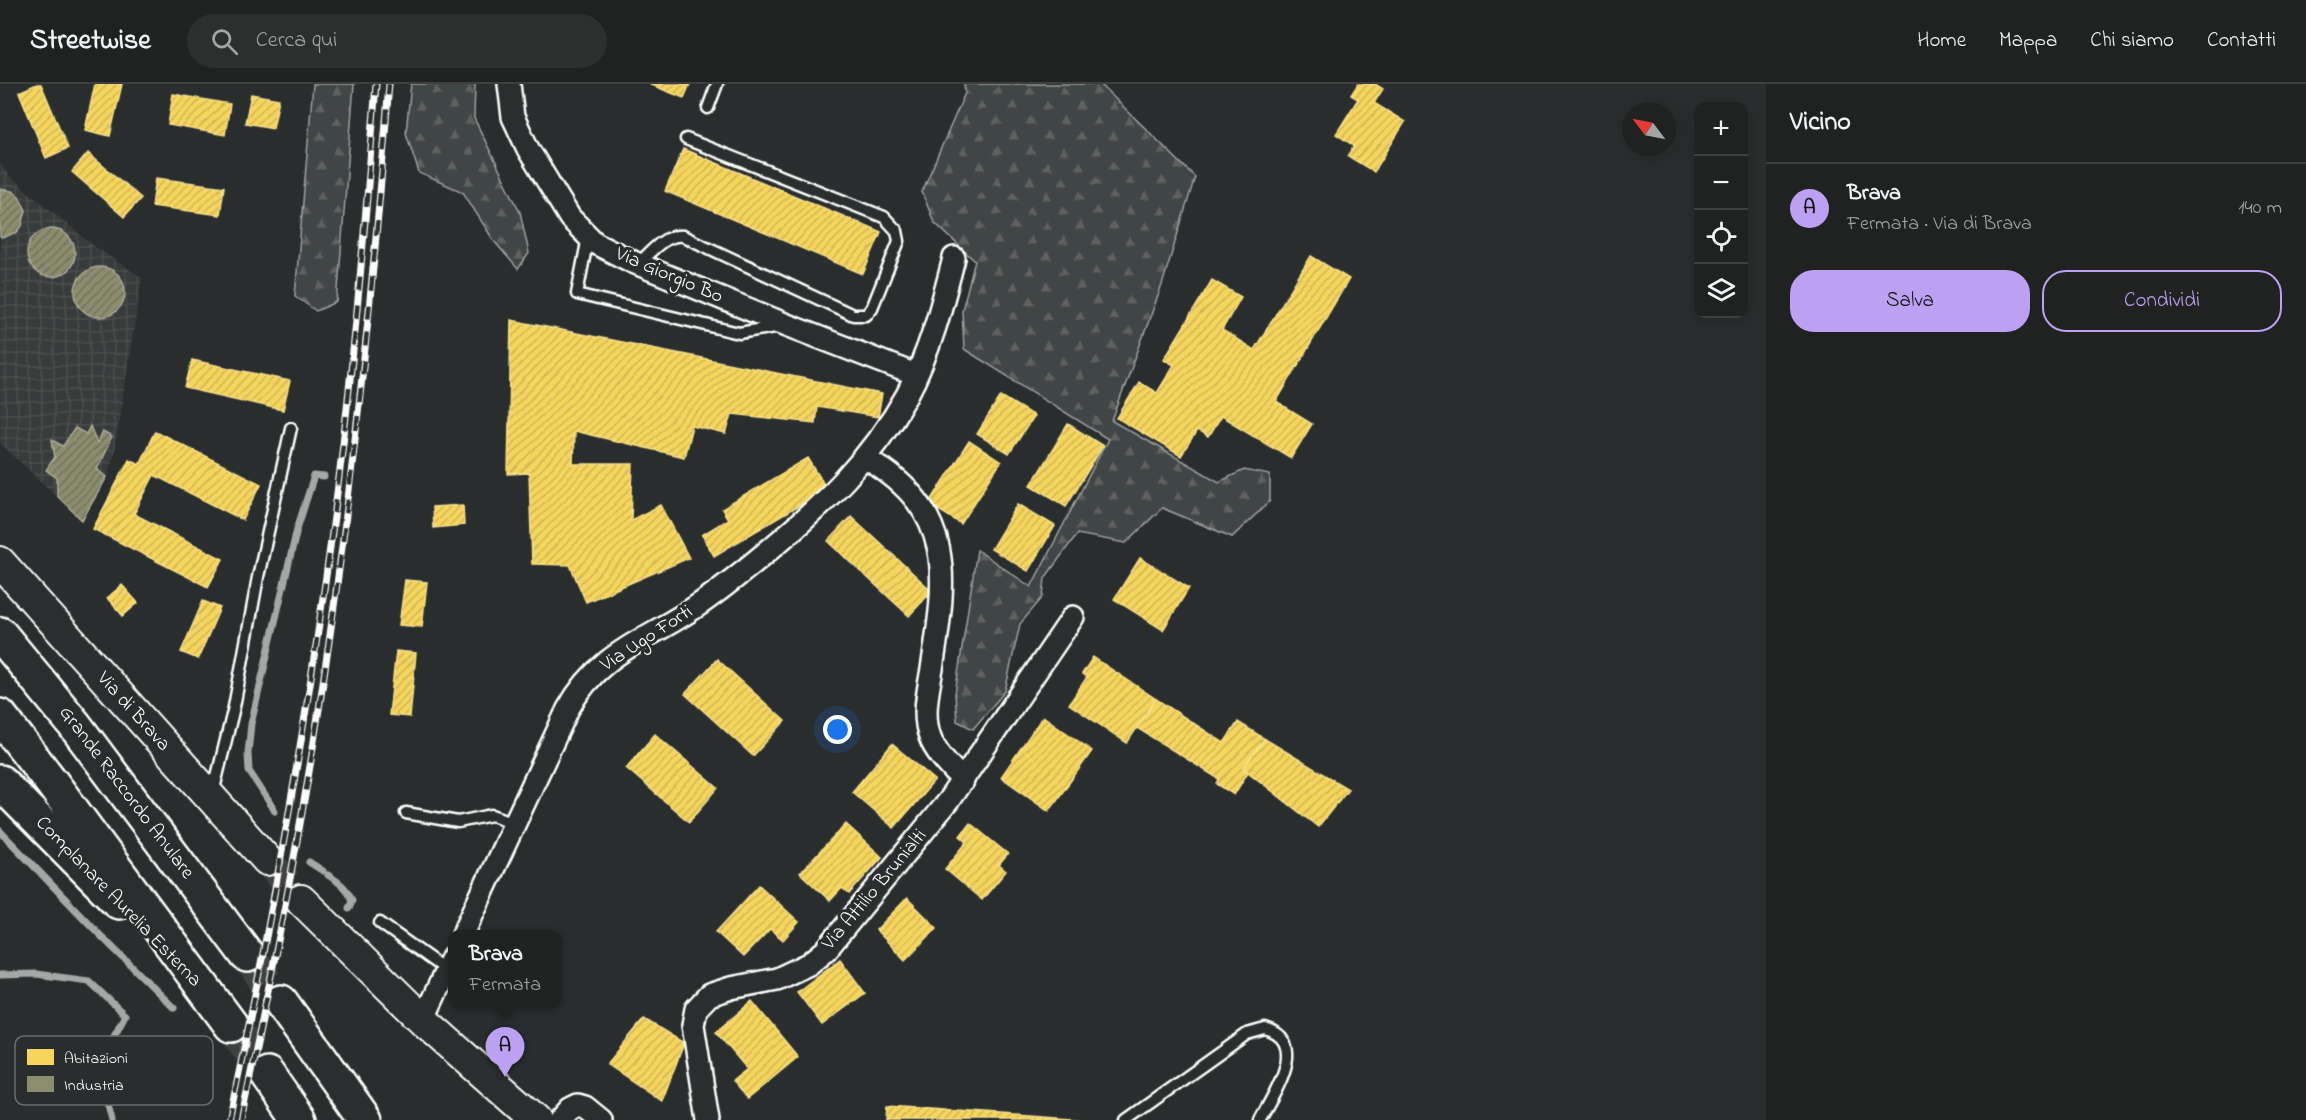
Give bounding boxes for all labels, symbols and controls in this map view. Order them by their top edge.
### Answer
search box [187,14,607,68]
text: Streetwise [30,21,151,62]
icon: search [208,25,241,58]
text: Cerca qui [256,25,337,57]
text: Home [1917,26,1966,56]
text: Mappa [1999,26,2057,56]
text: Chi siamo [2090,26,2174,56]
text: Contatti [2207,26,2276,56]
north arrow [1622,102,1676,156]
map controls [1694,102,1748,318]
button: + [1694,102,1748,156]
text: Vicino [1790,104,1851,142]
button: − [1694,156,1748,210]
text: Brava [1847,178,1901,210]
text: A [1803,194,1816,223]
text: 140 m [2238,194,2282,223]
button: locate [1694,210,1748,264]
text: Fermata · Via di Brava [1847,210,2032,239]
street label: Via Giorgio Bo [609,240,727,313]
button: layers [1694,264,1748,318]
button: Salva [1790,270,2030,332]
button: Condividi [2042,270,2282,332]
street label: Via Ugo Forti [594,598,699,681]
street label: Via di Brava [89,665,177,758]
street label: Grande Raccordo Anulare [51,700,201,886]
your location [823,715,852,744]
street label: Complanare Aurelia Esterna [28,810,208,994]
street label: Via Attilio Brunialti [815,823,934,958]
popup [448,930,562,1008]
text: Brava [469,939,523,971]
text: Fermata [469,971,541,1000]
pin: A [486,1028,524,1077]
legend [15,1036,213,1105]
text: Abitazioni [64,1047,128,1071]
text: Industria [64,1074,124,1098]

